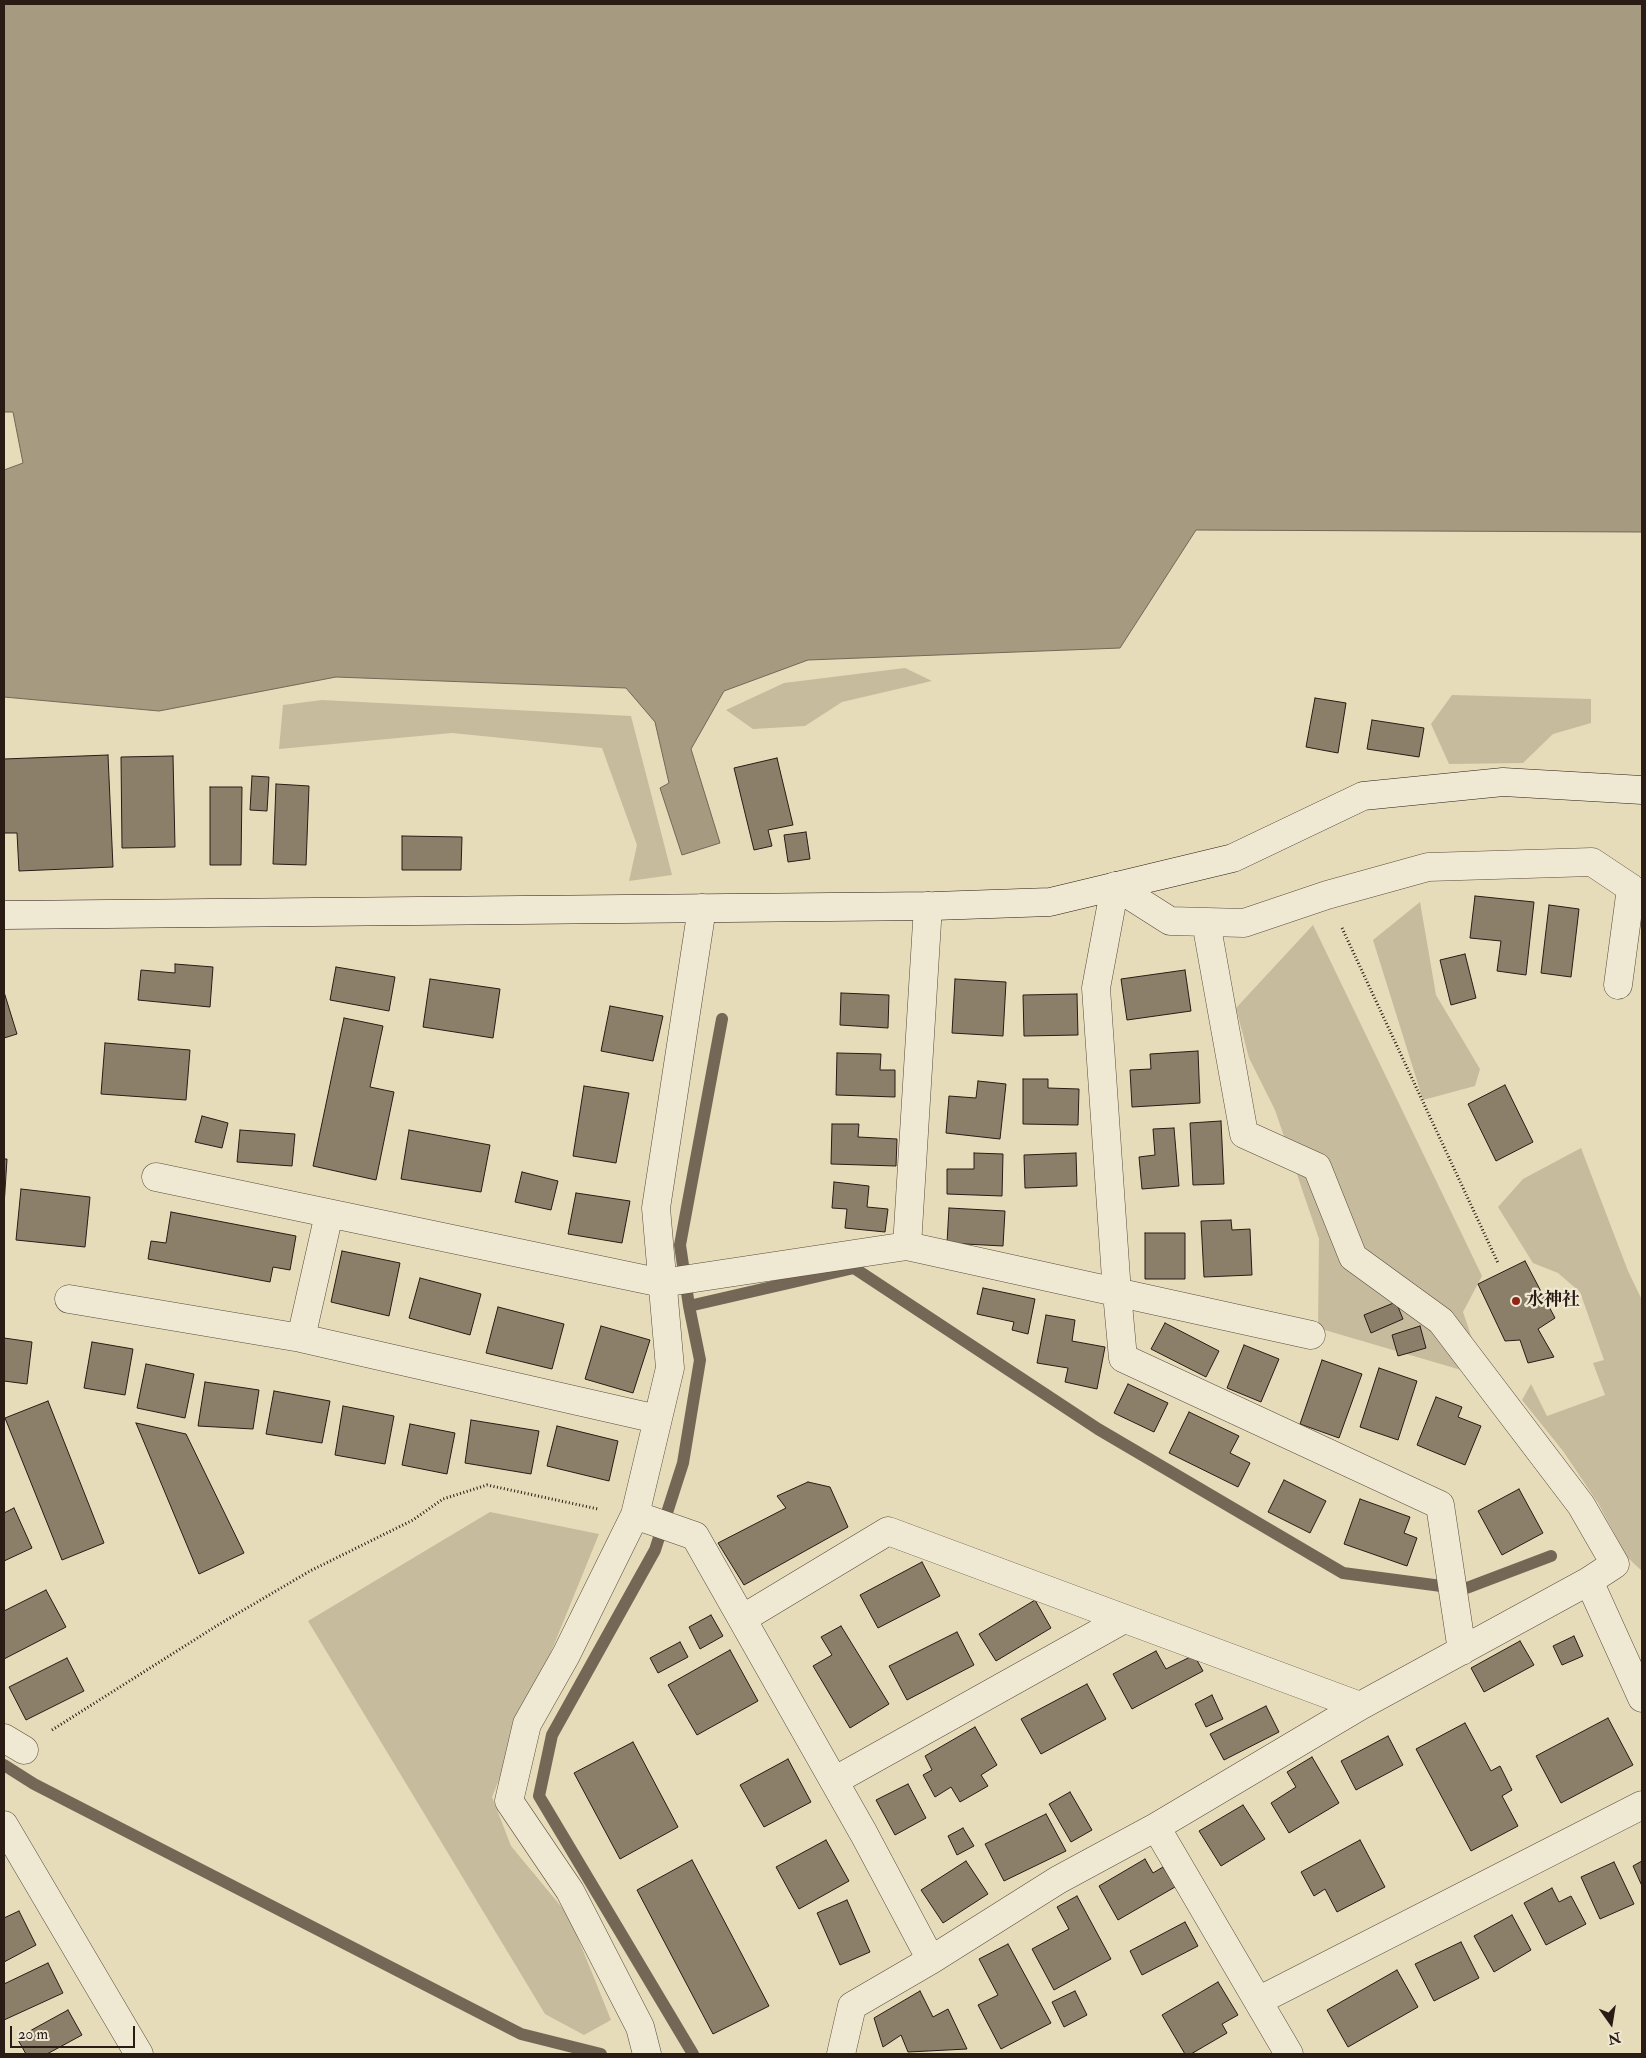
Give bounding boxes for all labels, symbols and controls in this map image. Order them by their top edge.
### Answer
place label: 水神社 [1526,1290,1580,1312]
marker: 水神社 [1510,1295,1522,1307]
north arrow [1586,1998,1636,2048]
scale bar [12,2016,138,2048]
text: 20 m [18,2025,48,2044]
text: N [1606,2028,1623,2048]

